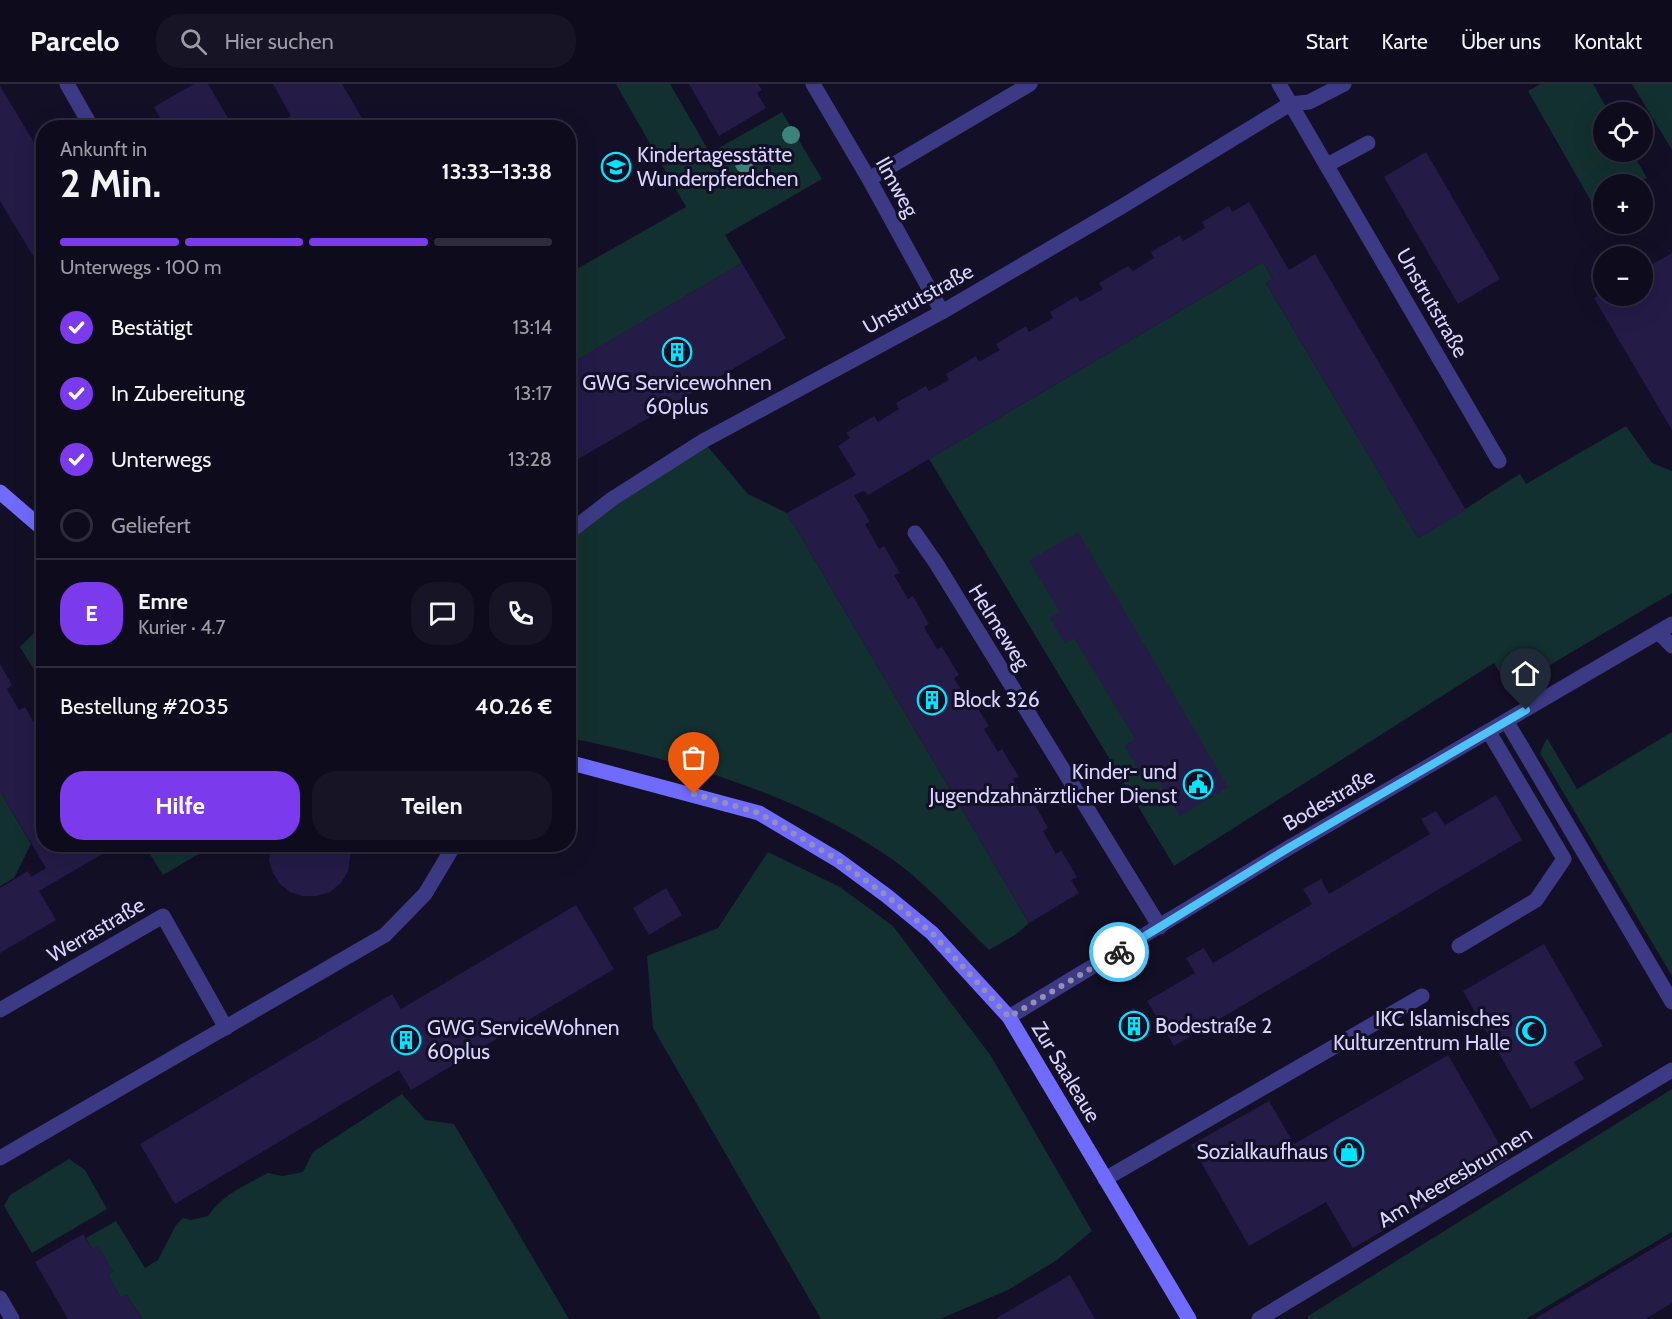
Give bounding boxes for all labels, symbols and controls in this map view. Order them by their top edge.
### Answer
search box [156,14,576,68]
text: Parcelo [30,24,120,58]
icon: search [177,25,210,58]
text: Hier suchen [225,28,334,55]
text: Start [1306,29,1349,54]
text: Karte [1382,29,1428,54]
text: Über uns [1461,29,1541,54]
text: Kontakt [1574,29,1642,54]
map controls [1593,102,1653,306]
button: locate [1593,102,1653,162]
text: Ankunft in [60,137,147,161]
place label: Kindertagesstätte Wunderpferdchen [637,142,799,191]
school or university icon: Kindertagesstätte Wunderpferdchen [600,151,632,183]
street label: Ilmweg [871,152,924,222]
text: 13:33–13:38 [442,158,552,185]
text: 2 Min. [60,159,161,207]
button: + [1593,174,1653,234]
street label: Unstrutstraße [1391,244,1474,362]
button: − [1593,246,1653,306]
text: Unterwegs · 100 m [60,255,222,279]
street label: Unstrutstraße [858,258,977,339]
icon: check [60,311,93,344]
text: Bestätigt [111,314,193,341]
text: 13:14 [512,315,552,339]
building icon: GWG Servicewohnen 60plus [661,336,693,368]
place label: GWG Servicewohnen 60plus [582,370,772,419]
icon: check [60,377,93,410]
text: In Zubereitung [111,380,245,407]
text: 13:17 [514,381,552,405]
icon: check [60,443,93,476]
text: Unterwegs [111,446,211,473]
text: 13:28 [508,447,552,471]
text: Geliefert [111,512,191,539]
street label: Helmeweg [963,580,1036,674]
button: chat [411,582,474,645]
button: phone [489,582,552,645]
text: Emre [138,588,188,615]
text: E [85,600,98,627]
text: Kurier · 4.7 [138,615,226,639]
pin [1500,648,1551,710]
icon: home [1509,657,1542,690]
building icon: Block 326 [916,684,948,716]
place label: Block 326 [953,687,1040,712]
text: Bestellung #2035 [60,693,228,720]
text: 40.26 € [475,693,552,720]
pin [668,732,719,794]
icon: bag [677,741,710,774]
place label: Kinder- und Jugendzahnärztlicher Dienst [928,759,1177,808]
street label: Bodestraße [1279,763,1379,836]
public building icon: Kinder- und Jugendzahnärztlicher Dienst [1182,768,1214,800]
button: Hilfe [60,771,300,840]
button: Teilen [312,771,552,840]
street label: Werrastraße [43,892,149,967]
courier [1089,922,1149,982]
icon: bike [1103,936,1136,969]
place label: IKC Islamisches Kulturzentrum Halle [1333,1006,1510,1055]
building icon: Bodestraße 2 [1118,1010,1150,1042]
place label: Bodestraße 2 [1155,1013,1272,1038]
place label: GWG ServiceWohnen 60plus [427,1015,620,1064]
mosque icon: IKC Islamisches Kulturzentrum Halle [1515,1015,1547,1047]
street label: Zur Saaleaue [1027,1017,1106,1127]
building icon: GWG ServiceWohnen 60plus [390,1024,422,1056]
street label: Am Meeresbrunnen [1373,1121,1536,1232]
shop icon: Sozialkaufhaus [1333,1136,1365,1168]
place label: Sozialkaufhaus [1197,1139,1328,1164]

